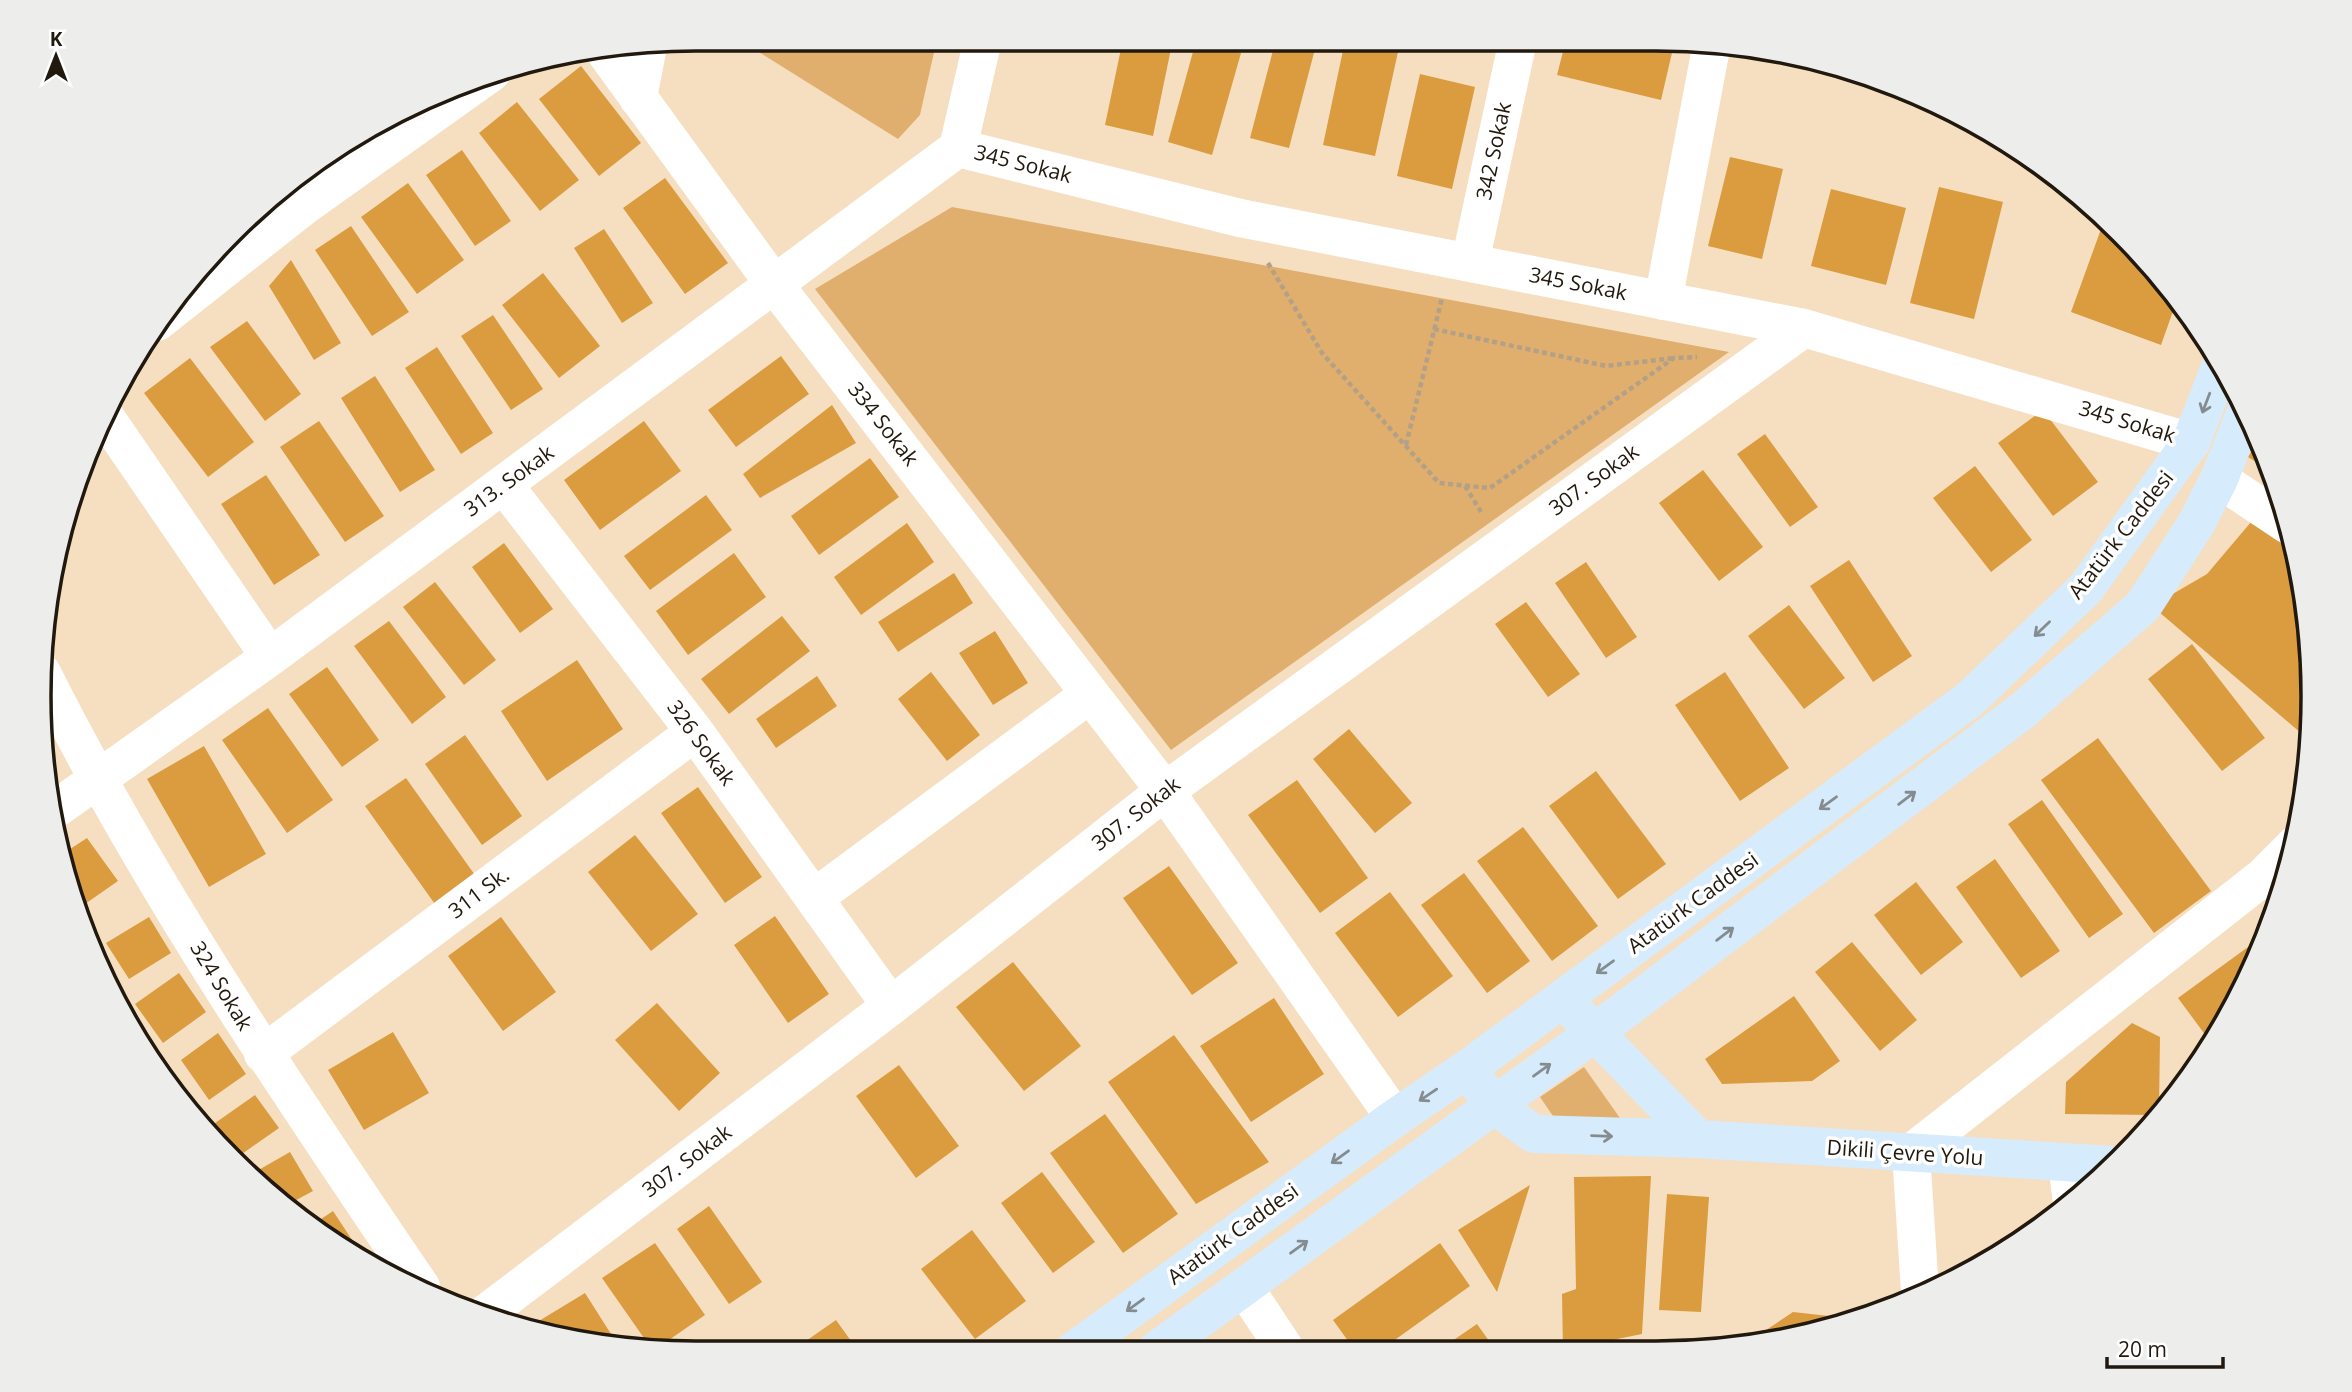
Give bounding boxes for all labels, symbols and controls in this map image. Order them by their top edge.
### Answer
north arrow [21,21,91,91]
text: K [50,26,63,52]
street label: 342 Sokak [1469,99,1517,202]
street label: 345 Sokak [972,137,1075,189]
street label: 345 Sokak [1527,260,1630,306]
street label: 334 Sokak [842,376,925,471]
one-way arrow [2199,392,2211,414]
street label: 345 Sokak [2076,393,2179,449]
street label: 307. Sokak [1543,437,1644,521]
street label: 313. Sokak [458,438,559,522]
street label: Atatürk Caddesi [2061,464,2179,604]
one-way arrow [2034,621,2051,638]
street label: 326 Sokak [661,694,742,791]
street label: 307. Sokak [1085,770,1185,857]
one-way arrow [1897,790,1916,805]
one-way arrow [1819,796,1838,810]
street label: Atatürk Caddesi [1621,845,1764,959]
street label: 311 Sk. [442,860,515,924]
one-way arrow [1715,927,1734,942]
street label: 324 Sokak [184,936,259,1035]
one-way arrow [1596,959,1615,974]
one-way arrow [1532,1063,1551,1077]
one-way arrow [1419,1088,1438,1103]
street label: 307. Sokak [636,1117,737,1203]
one-way arrow [1590,1130,1613,1143]
street label: Dikili Çevre Yolu [1826,1133,1984,1171]
one-way arrow [1331,1150,1350,1164]
street label: Atatürk Caddesi [1161,1176,1304,1290]
one-way arrow [1289,1240,1308,1254]
one-way arrow [1126,1297,1145,1312]
scale bar [2107,1326,2222,1370]
text: 20 m [2118,1335,2167,1363]

